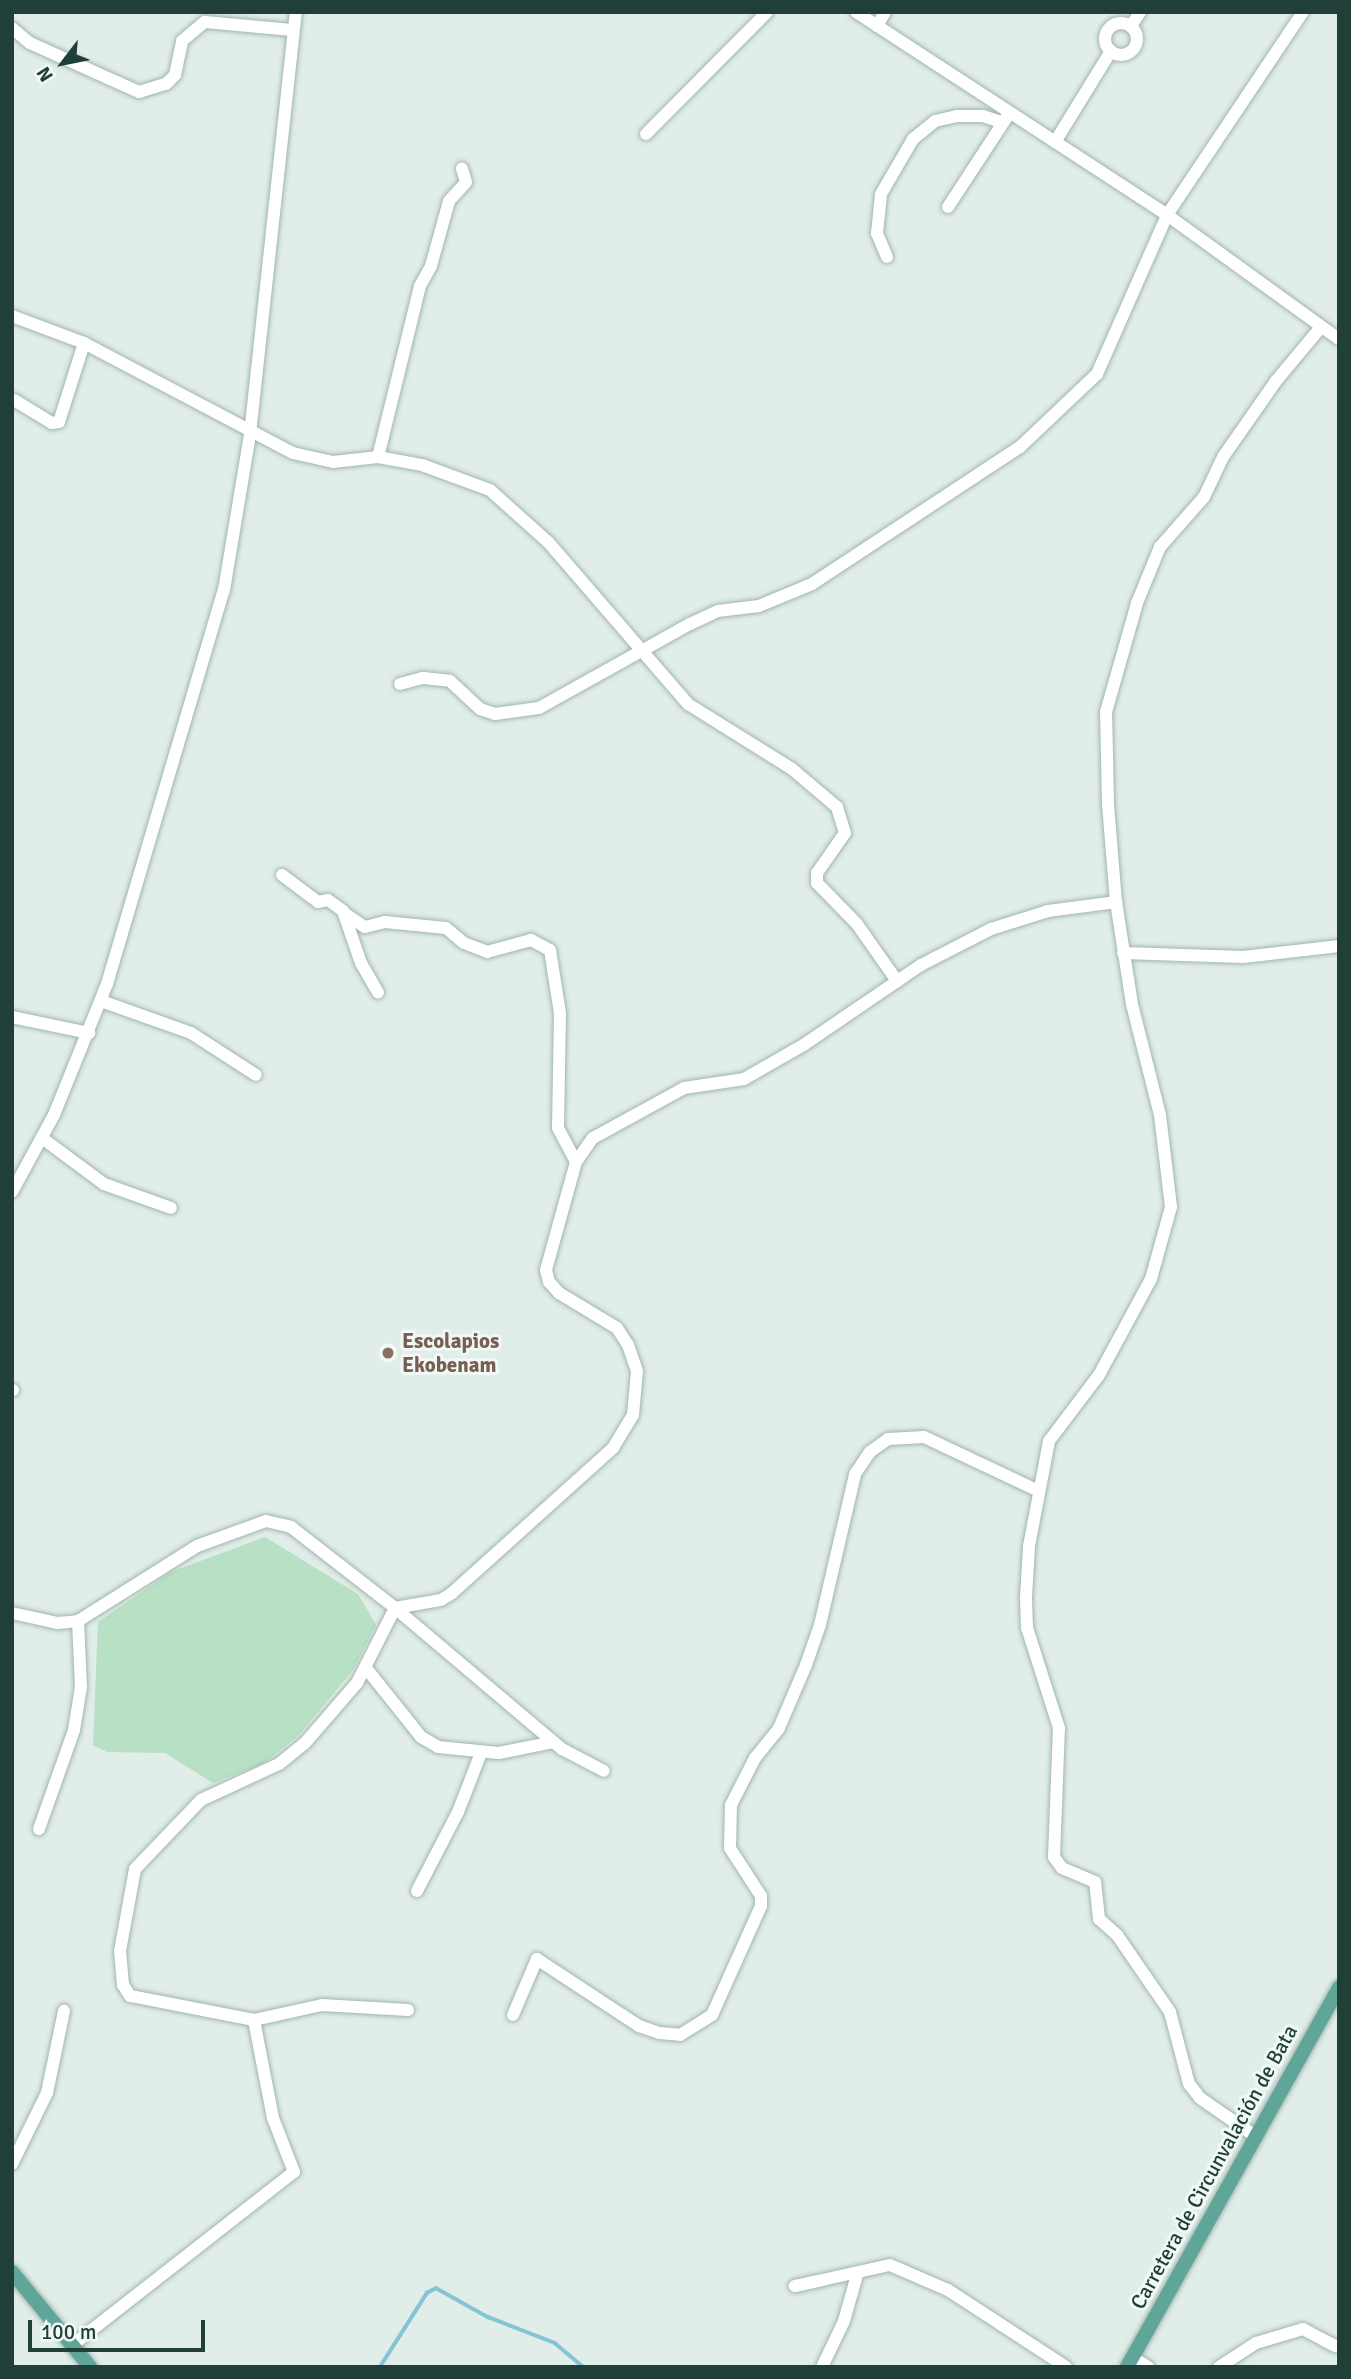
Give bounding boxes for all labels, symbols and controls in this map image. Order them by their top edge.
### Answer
north arrow [28,28,98,98]
text: N [32,62,59,86]
place label: Escolapios Ekobenam [402,1328,499,1378]
marker: Escolapios Ekobenam [380,1345,396,1361]
street label: Carretera de Circunvalación de Bata [1125,2021,1303,2313]
scale bar [32,2306,208,2350]
text: 100 m [41,2319,96,2345]

